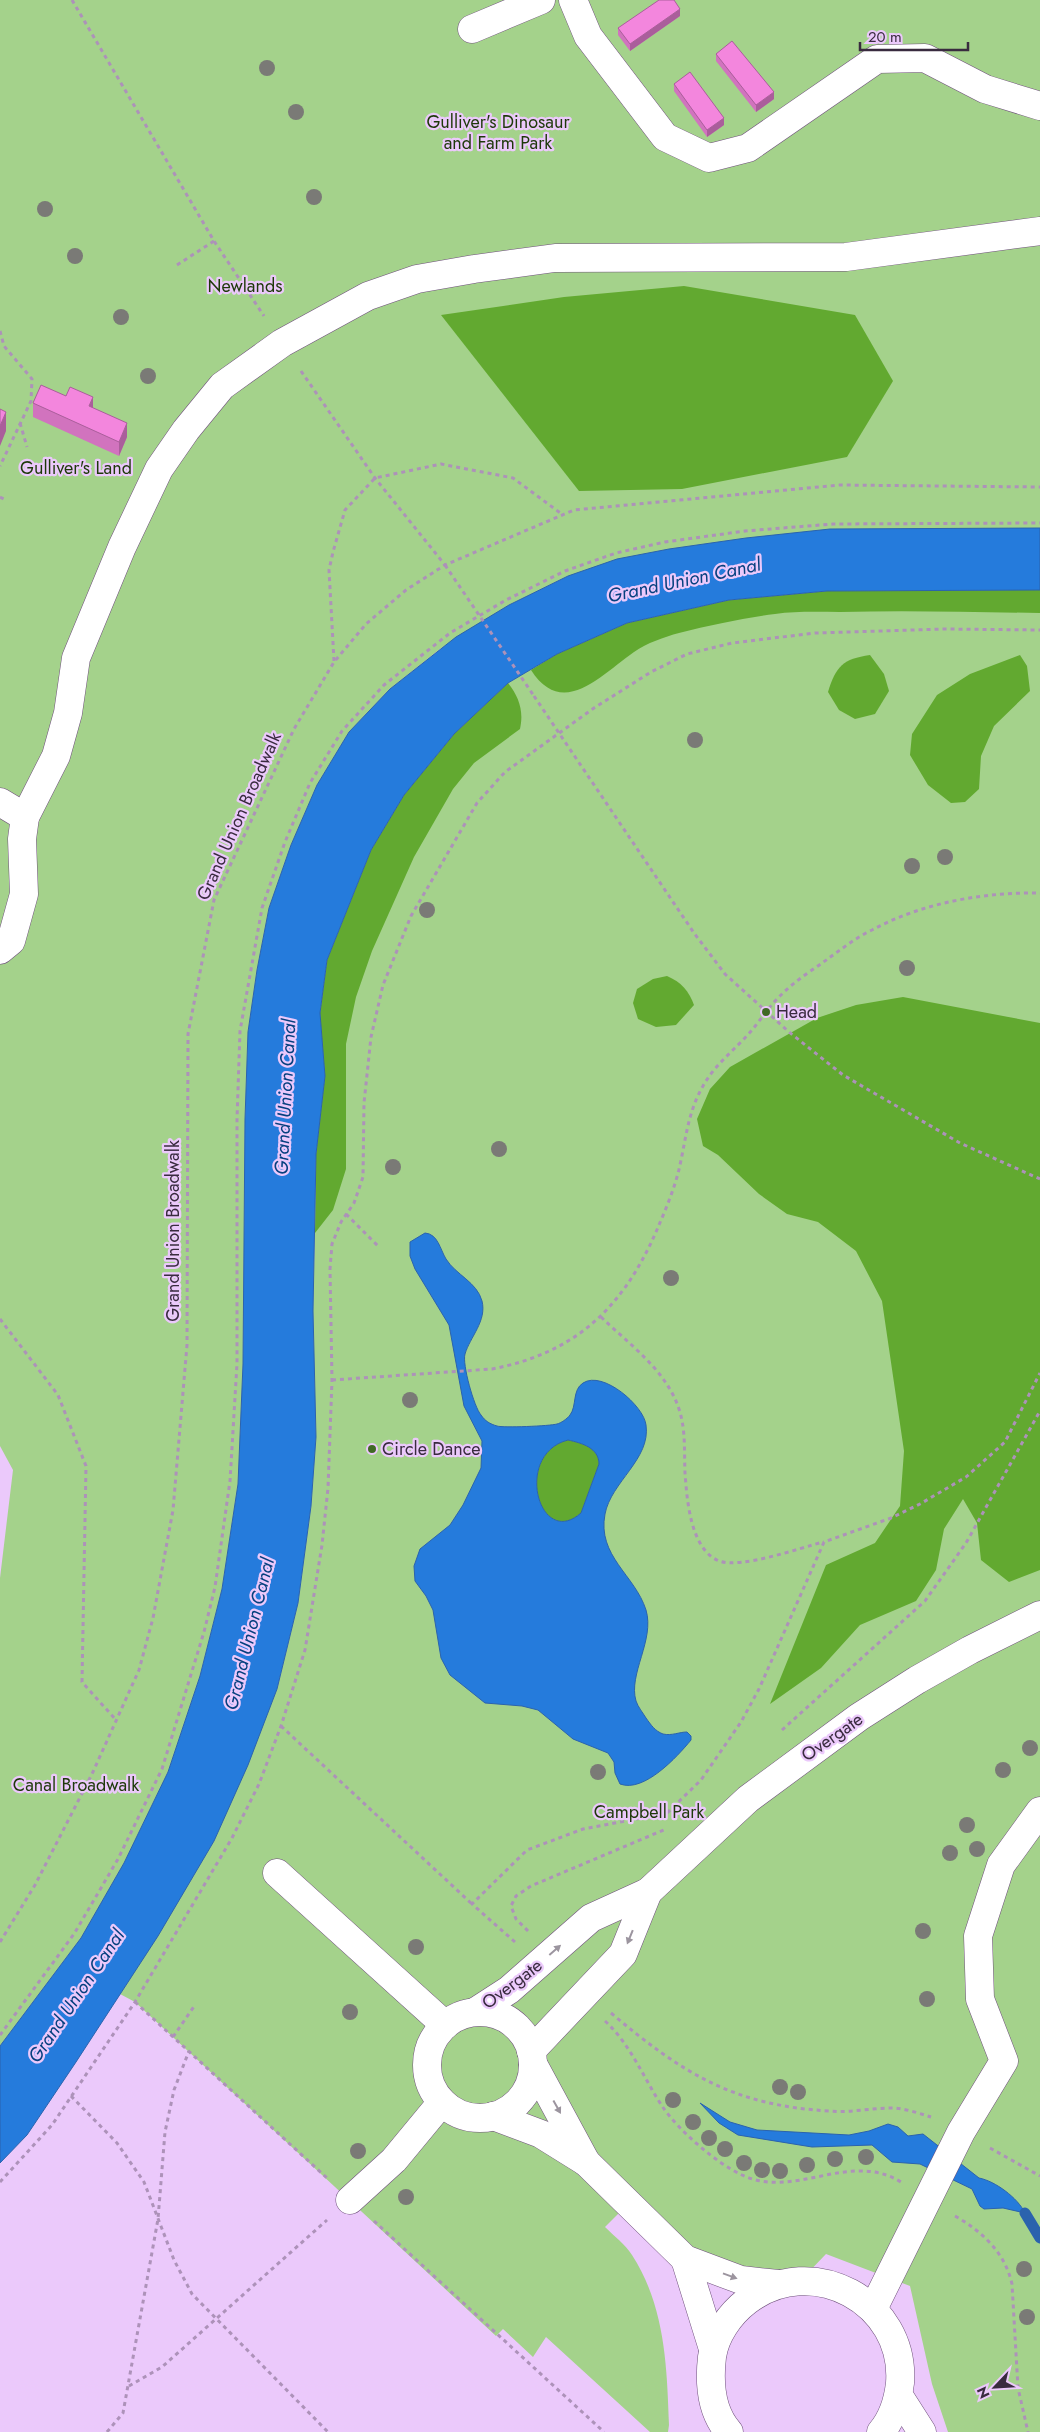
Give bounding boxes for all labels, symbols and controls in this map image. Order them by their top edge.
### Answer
scale bar [860,20,968,52]
text: 20 m [868,26,902,48]
park label: Gulliver's Dinosaur and Farm Park [426,109,570,156]
park label: Newlands [208,273,282,299]
park label: Gulliver's Land [20,455,132,481]
water label: Grand Union Canal [605,550,764,609]
street label: Grand Union Broadwalk [190,728,288,904]
place label: Head [776,999,817,1025]
marker: Head [760,1006,772,1018]
water label: Grand Union Canal [267,1018,303,1176]
street label: Grand Union Broadwalk [160,1140,186,1322]
place label: Circle Dance [382,1436,481,1462]
marker: Circle Dance [366,1443,378,1455]
water label: Grand Union Canal [217,1554,281,1713]
street label: Overgate [796,1706,868,1768]
park label: Canal Broadwalk [13,1772,139,1798]
park label: Campbell Park [594,1799,704,1825]
water label: Grand Union Canal [21,1923,131,2068]
one-way arrow [626,1930,634,1945]
one-way arrow [549,1945,561,1956]
street label: Overgate [476,1953,548,2015]
one-way arrow [553,2099,561,2114]
one-way arrow [723,2272,738,2280]
north arrow [970,2362,1020,2412]
text: N [972,2383,995,2402]

